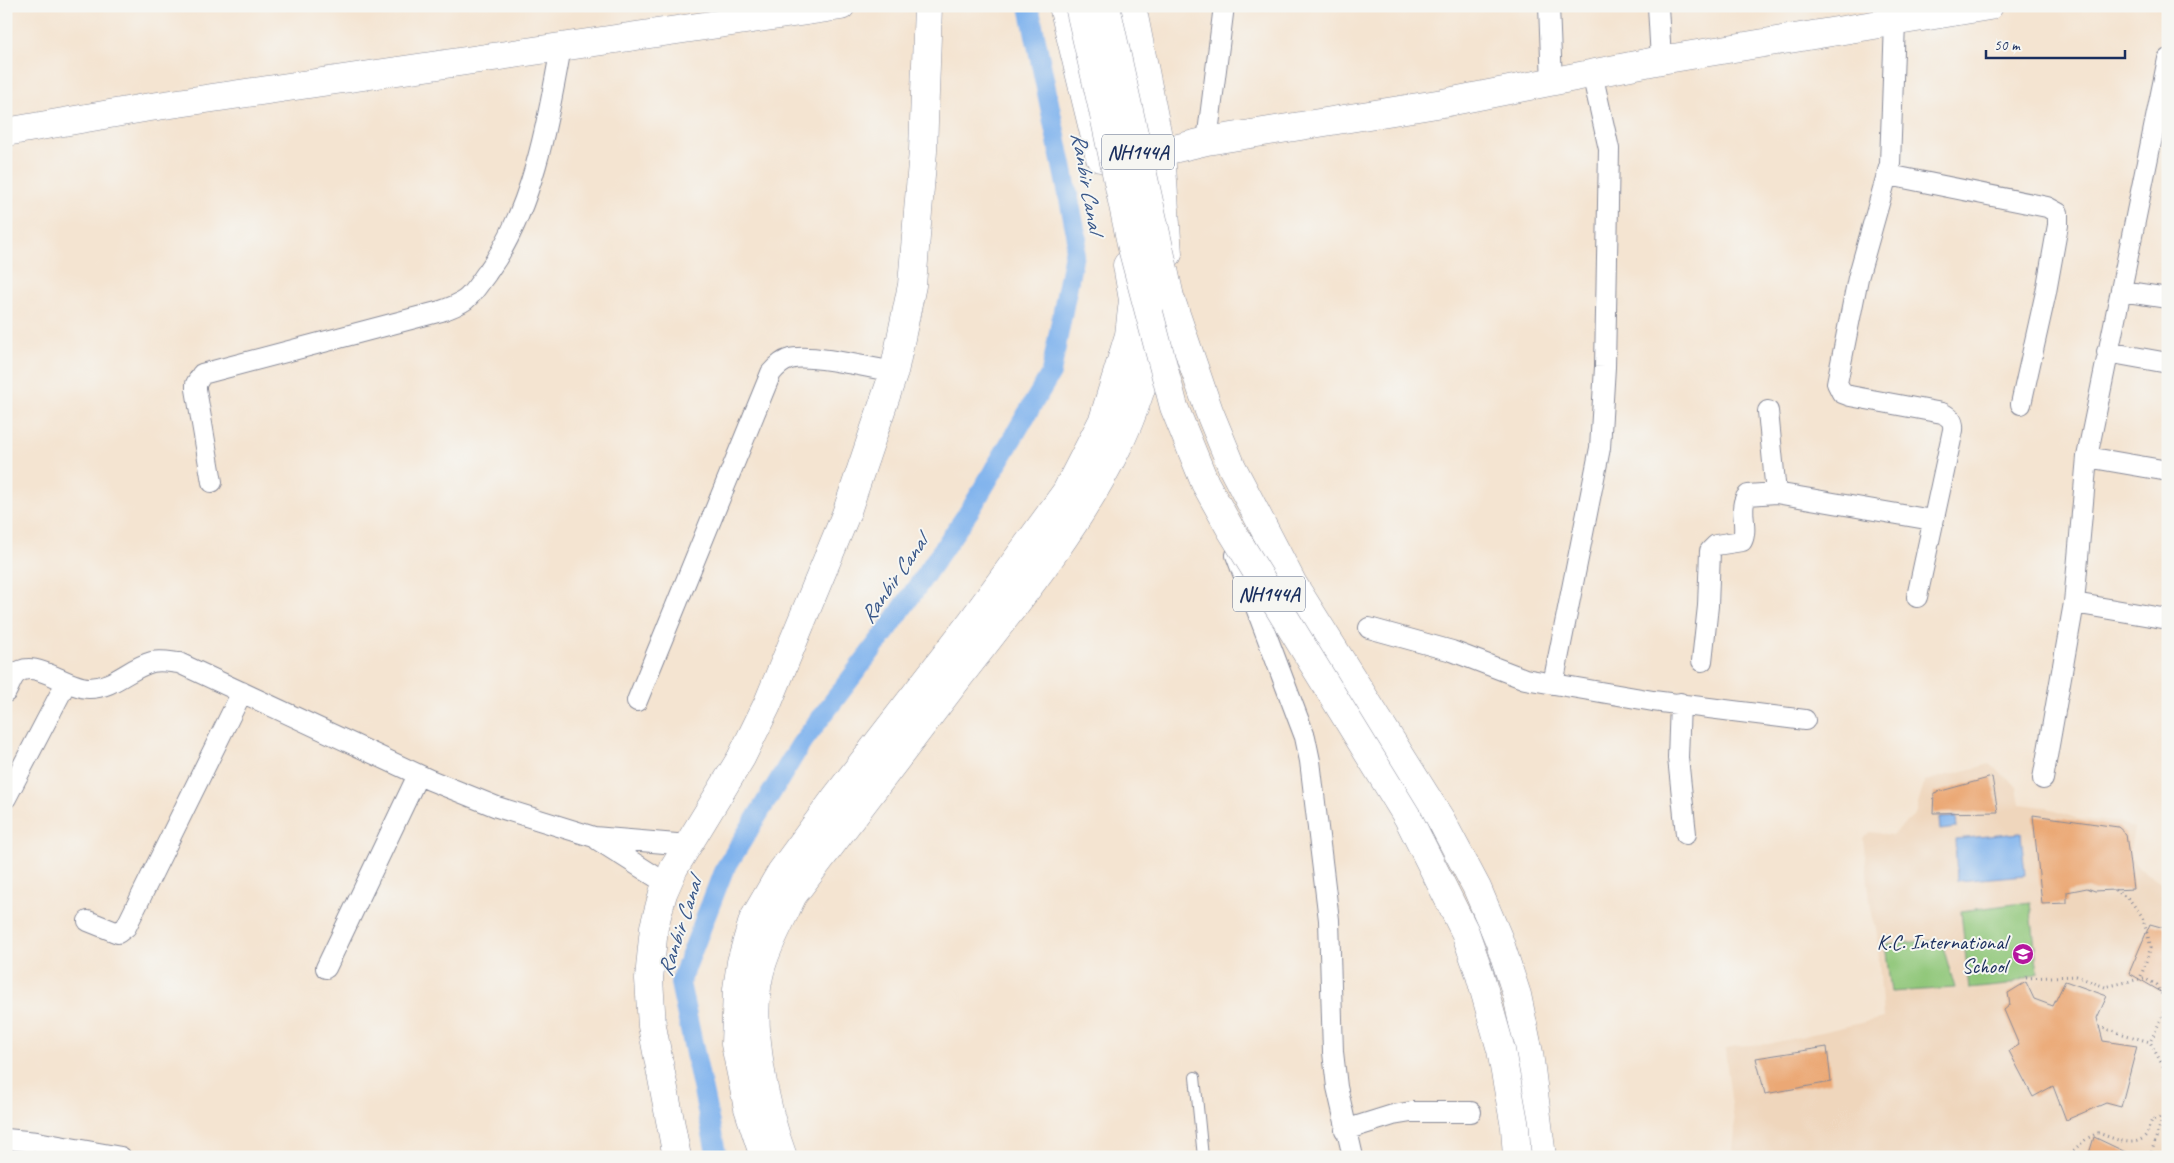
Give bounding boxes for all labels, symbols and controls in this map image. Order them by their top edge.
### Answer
scale bar [1986,28,2125,60]
text: 50 m [1994,36,2021,55]
water label: Ranbir Canal [1064,130,1111,241]
road number: NH144A [1102,134,1174,170]
water label: Ranbir Canal [853,524,938,629]
road number: NH144A [1233,576,1305,612]
water label: Ranbir Canal [651,868,711,980]
place label: K.C. International School [1877,929,2010,979]
school or university icon: K.C. International School [2011,942,2035,966]

